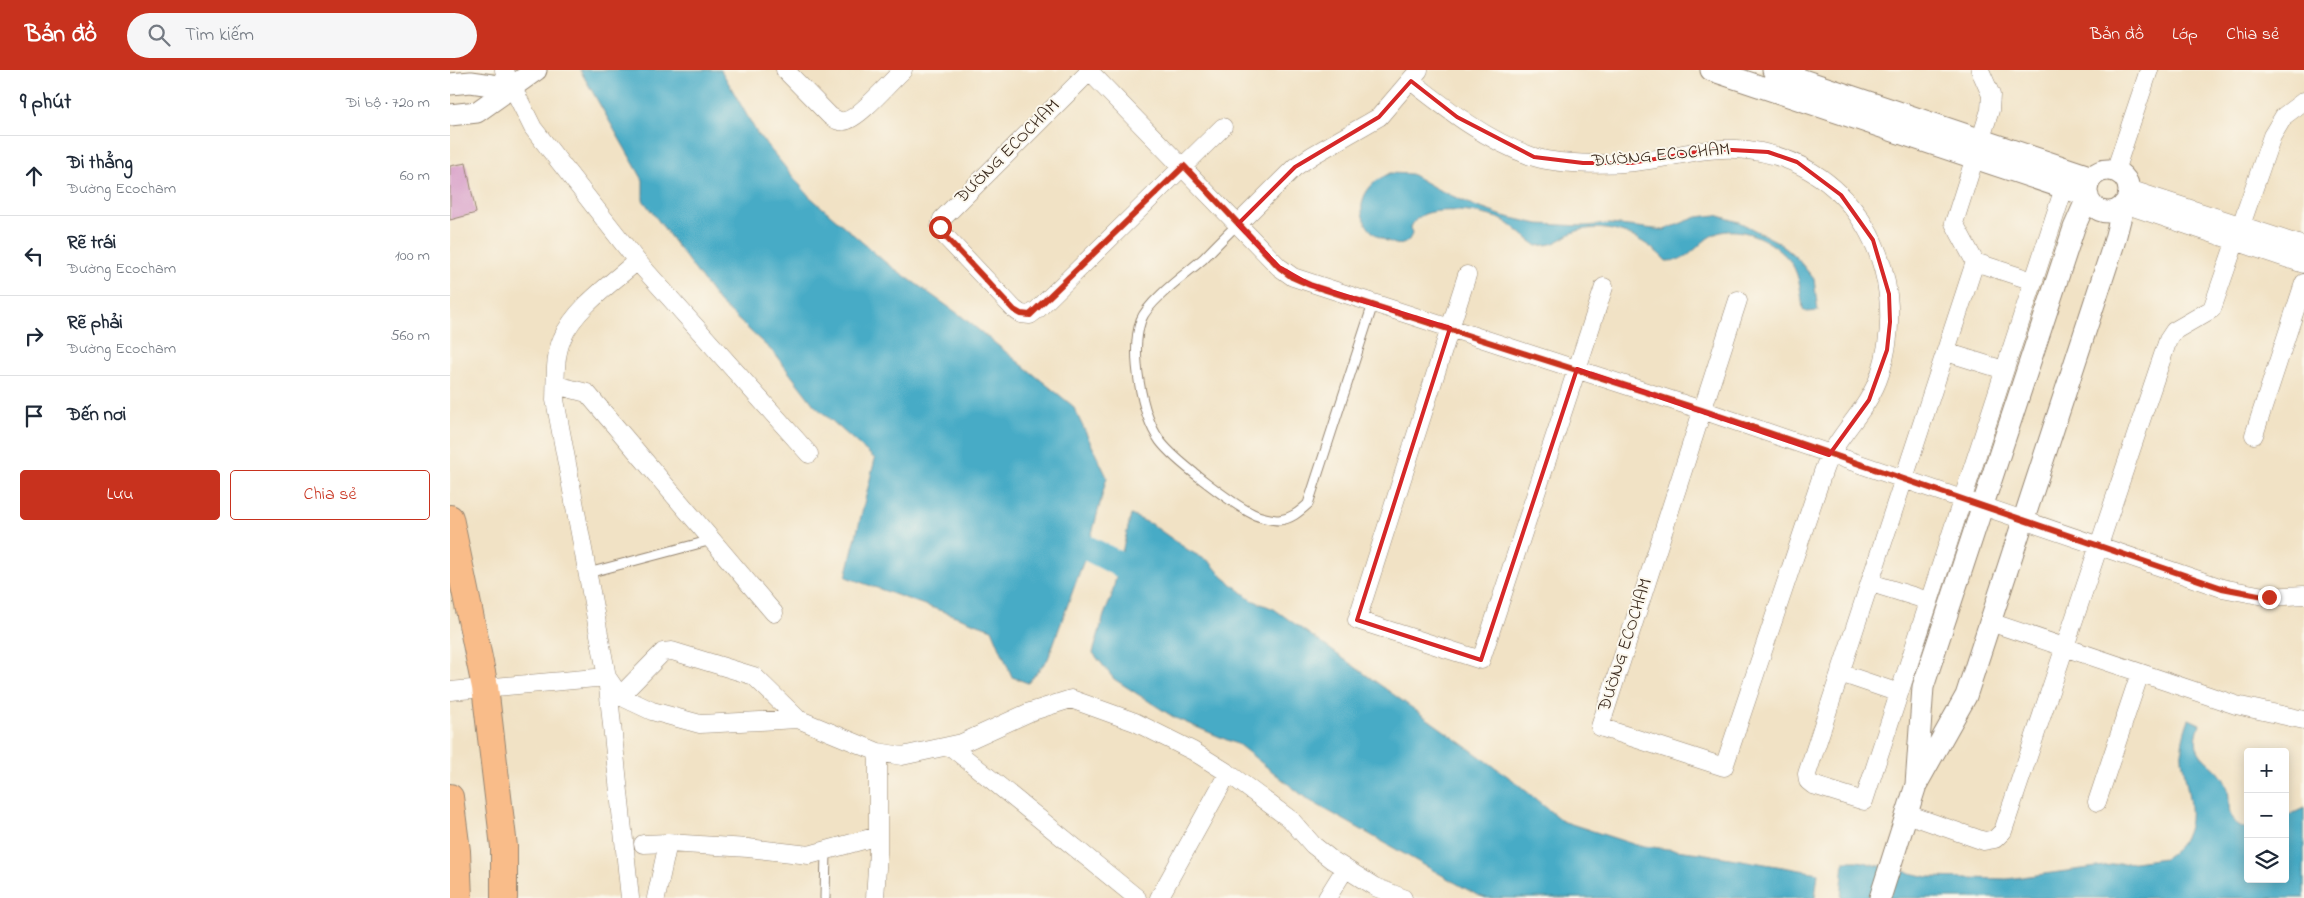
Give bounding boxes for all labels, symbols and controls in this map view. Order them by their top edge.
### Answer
search box [127,13,477,58]
text: Bản đồ [25,18,97,53]
icon: search [145,21,173,49]
text: Tìm kiếm [185,22,254,49]
text: Bản đồ [2090,22,2144,48]
text: Lớp [2172,22,2198,48]
text: Chia sẻ [2226,22,2279,48]
text: 9 phút [20,88,71,118]
text: Đi bộ · 720 m [346,91,430,115]
street label: ĐƯỜNG ECOCHAM [949,94,1066,211]
street label: ĐƯỜNG ECOCHAM [1590,137,1731,175]
text: Đi thẳng [67,150,133,177]
icon: ahead [20,162,48,190]
text: 60 m [400,164,430,188]
text: Đường Ecocham [67,177,176,201]
route start [929,216,952,239]
text: Rẽ trái [67,230,116,257]
icon: left [20,242,48,270]
text: 100 m [395,244,430,268]
text: Đường Ecocham [67,257,176,281]
text: Rẽ phải [67,310,123,337]
icon: right [20,322,48,350]
text: 560 m [390,324,430,348]
text: Đường Ecocham [67,337,176,361]
icon: arrive [20,402,48,430]
text: Đến nơi [67,402,126,429]
button: Lưu [20,470,220,520]
button: Chia sẻ [230,470,430,520]
street label: ĐƯỜNG ECOCHAM [1592,575,1660,716]
route end [2258,586,2281,609]
map controls [2244,748,2289,883]
button: + [2244,748,2289,793]
button: − [2244,793,2289,838]
button: layers [2244,838,2289,883]

